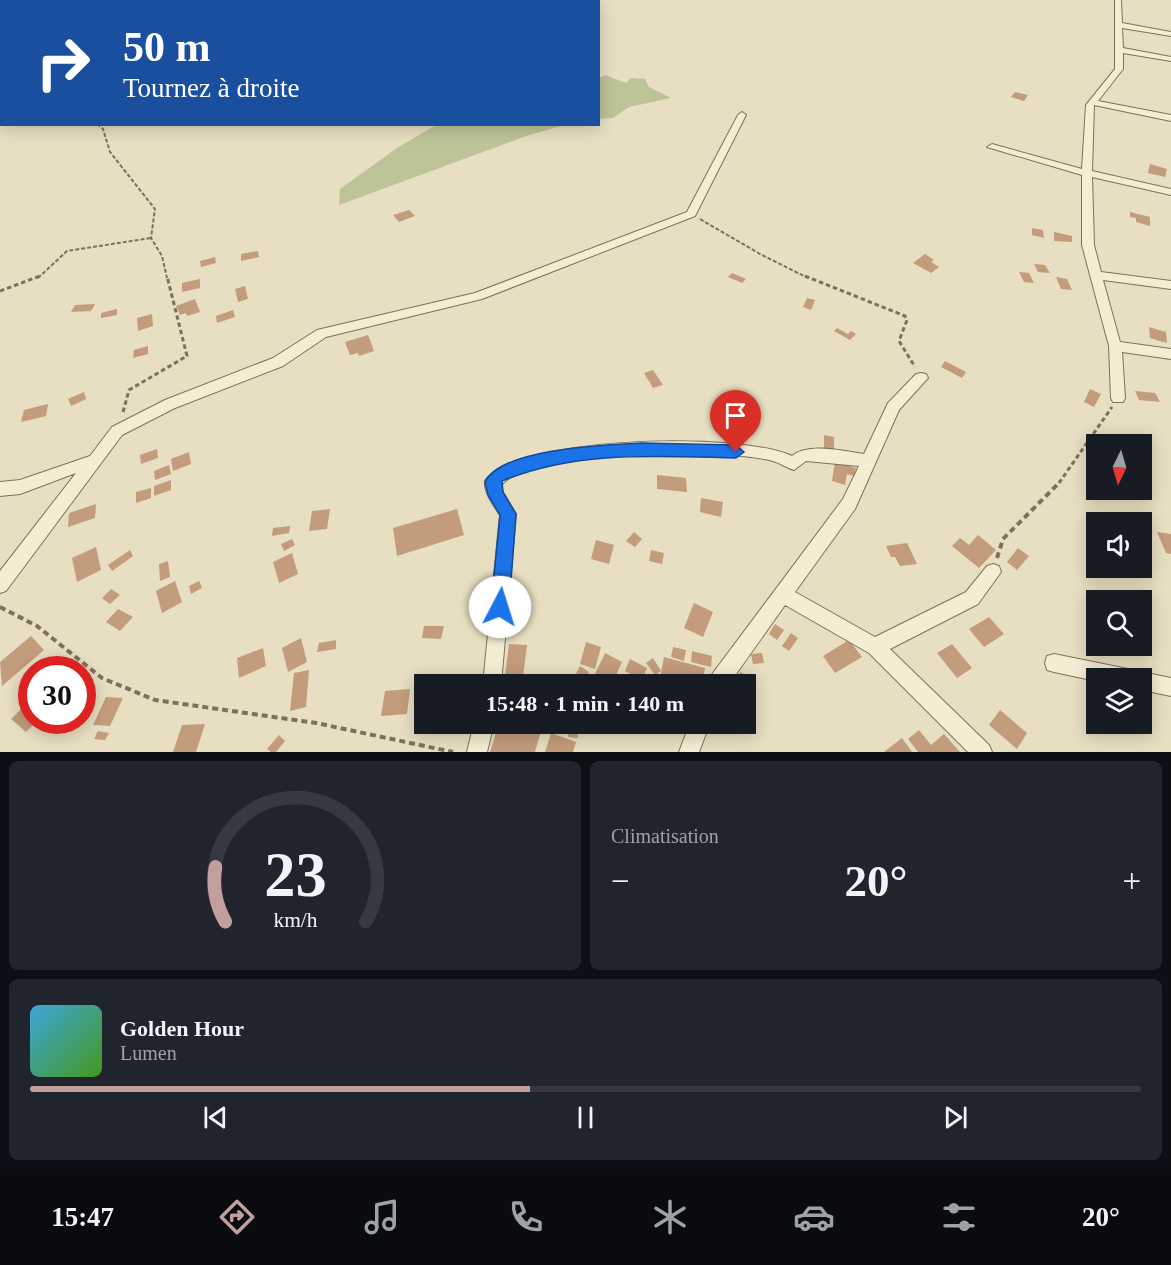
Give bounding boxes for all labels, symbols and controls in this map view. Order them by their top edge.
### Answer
icon: right [24,24,102,102]
text: 50 m [123,24,211,70]
text: Tournez à droite [123,73,300,103]
pin [710,390,761,452]
icon: arrive [719,399,752,432]
north arrow [1086,434,1152,500]
map controls [1086,434,1152,734]
button: sound [1086,512,1152,578]
position arrow [468,575,532,639]
button: search [1086,590,1152,656]
speed limit sign: 30 [18,656,96,734]
button: layers [1086,668,1152,734]
text: 15:48 · 1 min · 140 m [486,691,684,716]
text: Climatisation [611,825,719,847]
text: 23 [264,840,326,909]
text: 20° [845,856,908,906]
text: − [611,863,630,899]
text: + [1122,863,1141,899]
text: km/h [273,909,317,933]
text: Golden Hour [120,1016,244,1041]
text: Lumen [120,1042,177,1064]
icon: previous [199,1101,232,1134]
icon: pause [569,1101,602,1134]
icon: next [939,1101,972,1134]
icon: directions [216,1196,258,1238]
icon: music [361,1196,403,1238]
icon: phone [505,1196,547,1238]
icon: climate [649,1196,691,1238]
icon: car [793,1196,835,1238]
icon: filters [938,1196,980,1238]
text: 15:47 [51,1202,114,1232]
text: 20° [1082,1202,1120,1232]

